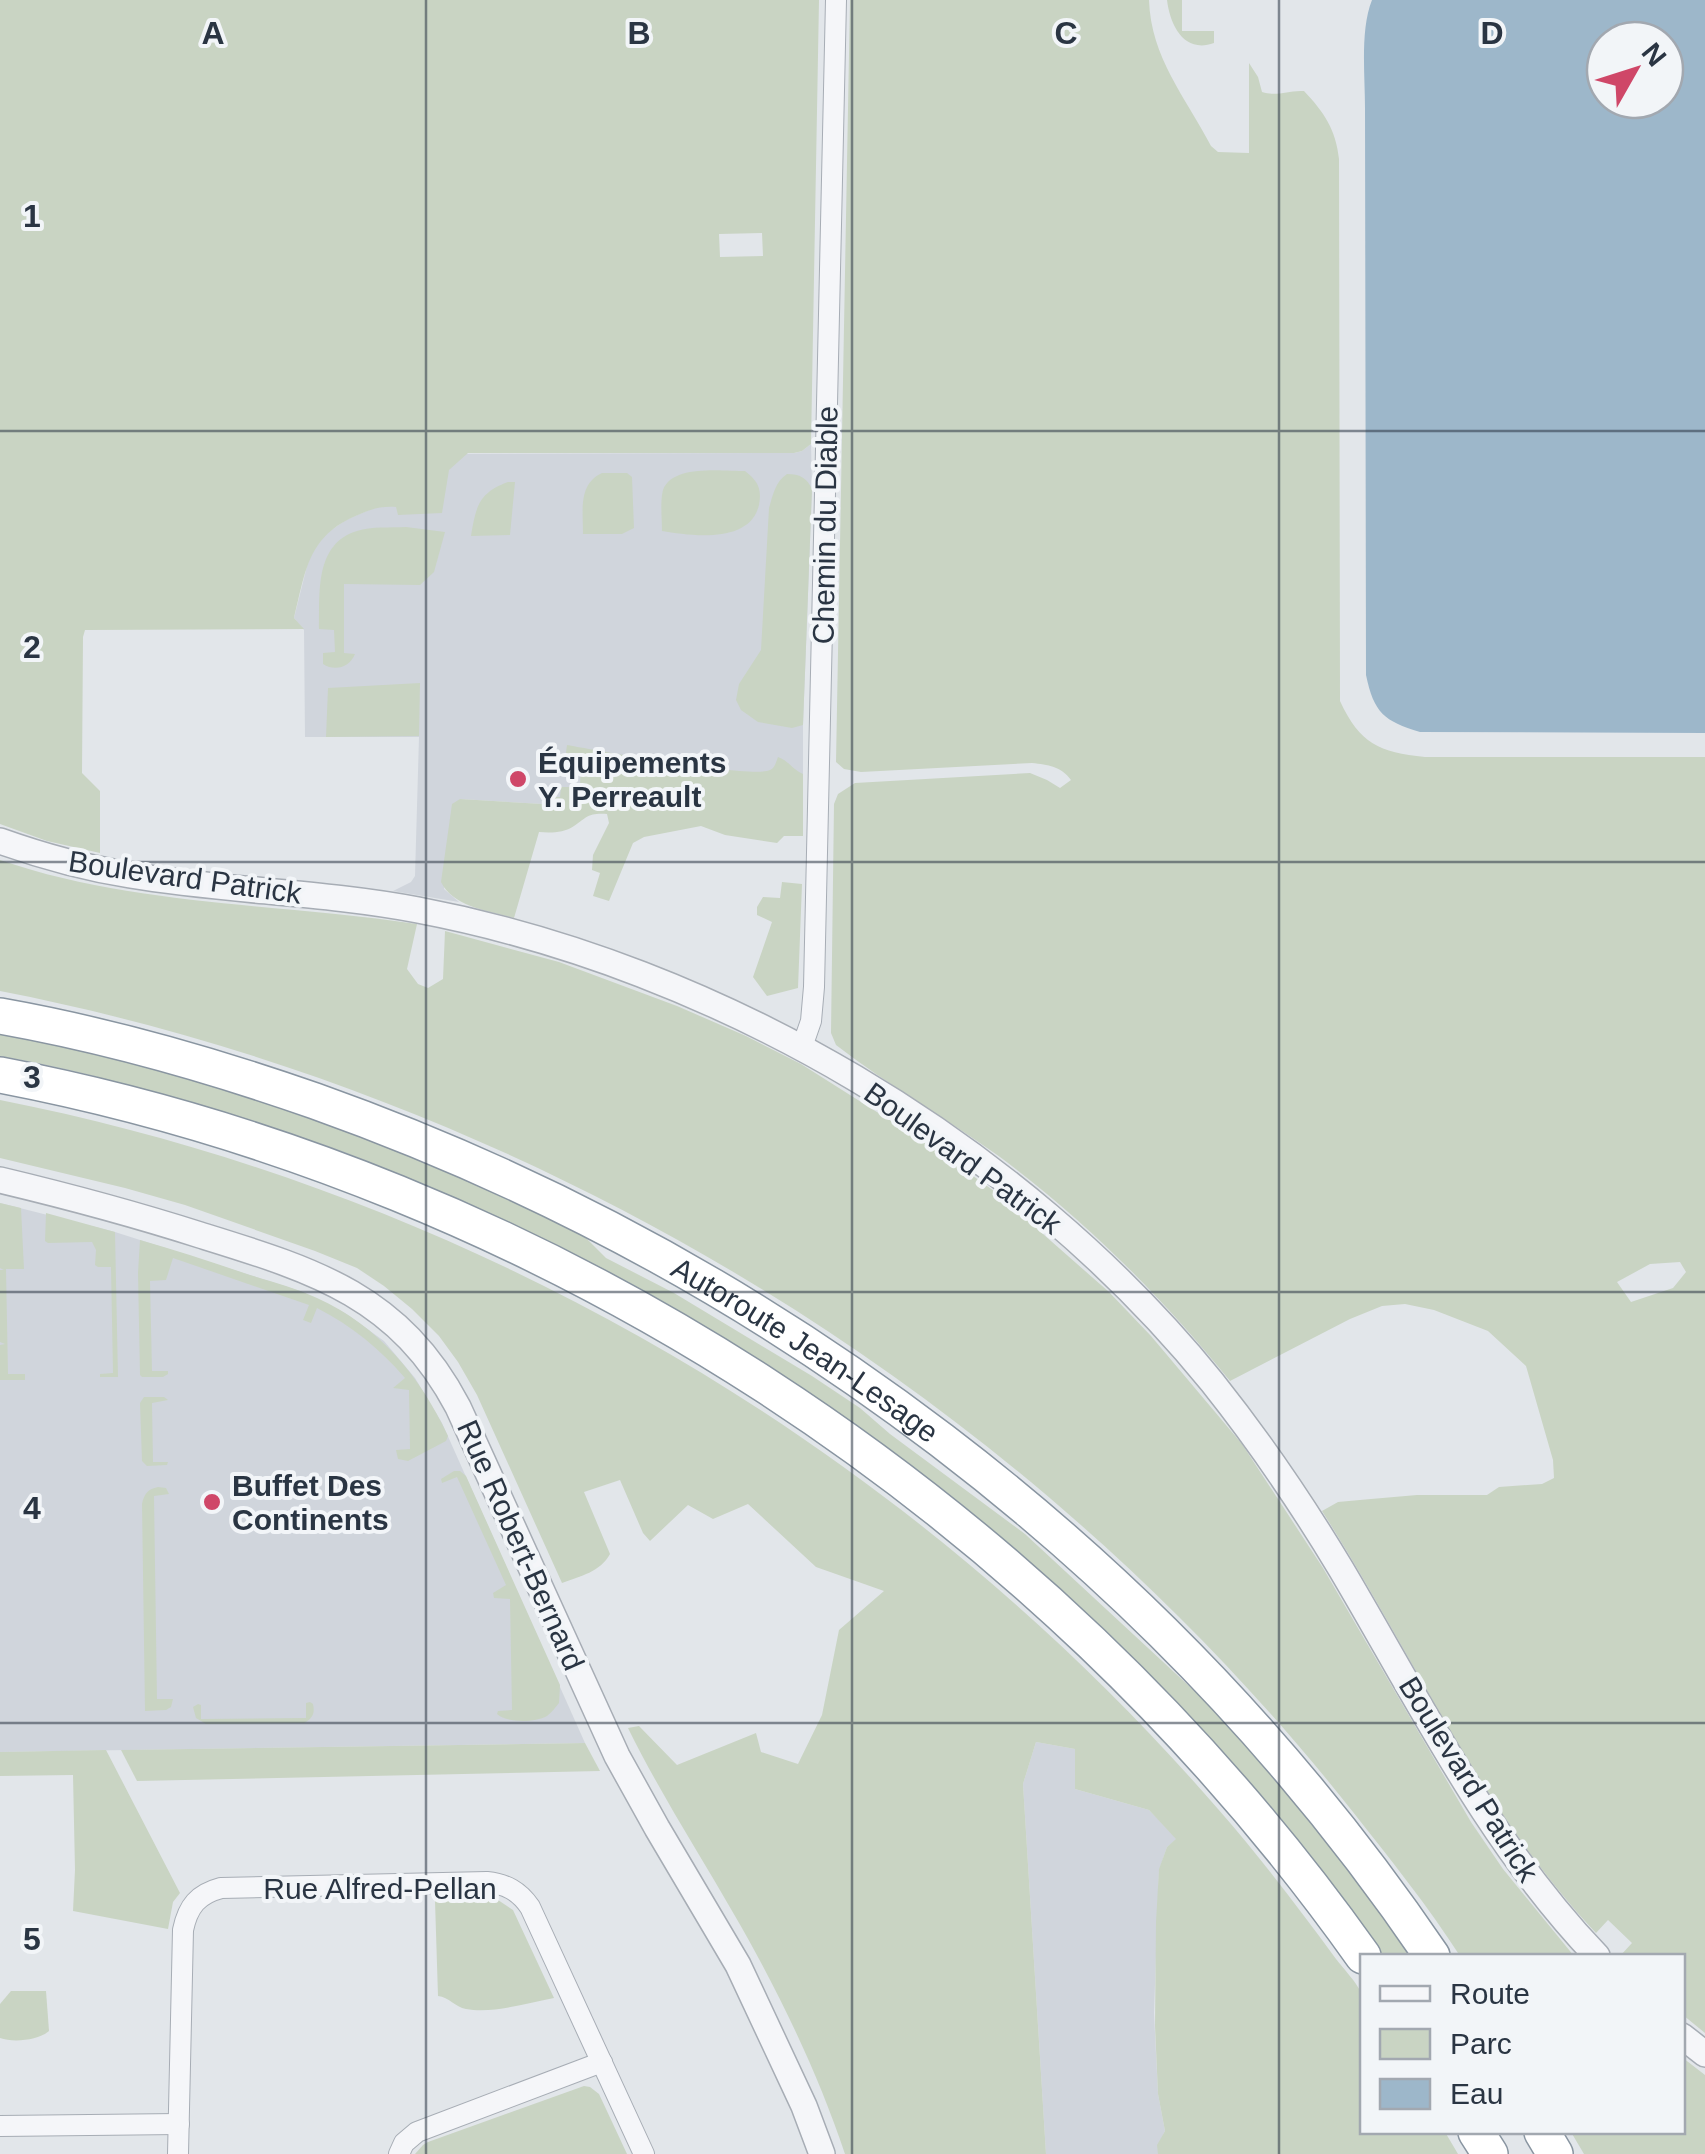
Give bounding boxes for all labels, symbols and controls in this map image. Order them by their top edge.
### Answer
text: A [201,15,225,51]
text: B [627,15,651,51]
text: C [1054,15,1078,51]
text: D [1480,15,1504,51]
north arrow [1585,20,1685,120]
text: N [1636,37,1672,72]
text: 1 [23,198,41,234]
street label: Chemin du Diable [806,405,844,645]
text: 2 [23,629,41,665]
place label: Équipements Y. Perreault [538,746,726,813]
marker: Équipements Y. Perreault [507,768,529,790]
street label: Boulevard Patrick [66,844,305,910]
text: 3 [23,1059,41,1095]
street label: Boulevard Patrick [858,1076,1069,1241]
street label: Autoroute Jean-Lesage [666,1250,945,1449]
street label: Rue Robert-Bernard [451,1415,591,1675]
place label: Buffet Des Continents [232,1469,389,1536]
text: 4 [23,1490,41,1526]
marker: Buffet Des Continents [201,1491,223,1513]
street label: Boulevard Patrick [1393,1671,1546,1888]
street label: Rue Alfred-Pellan [263,1872,497,1905]
text: 5 [23,1921,41,1957]
legend [1360,1954,1685,2134]
text: Route [1450,1977,1530,2010]
text: Parc [1450,2027,1512,2060]
text: Eau [1450,2077,1503,2110]

